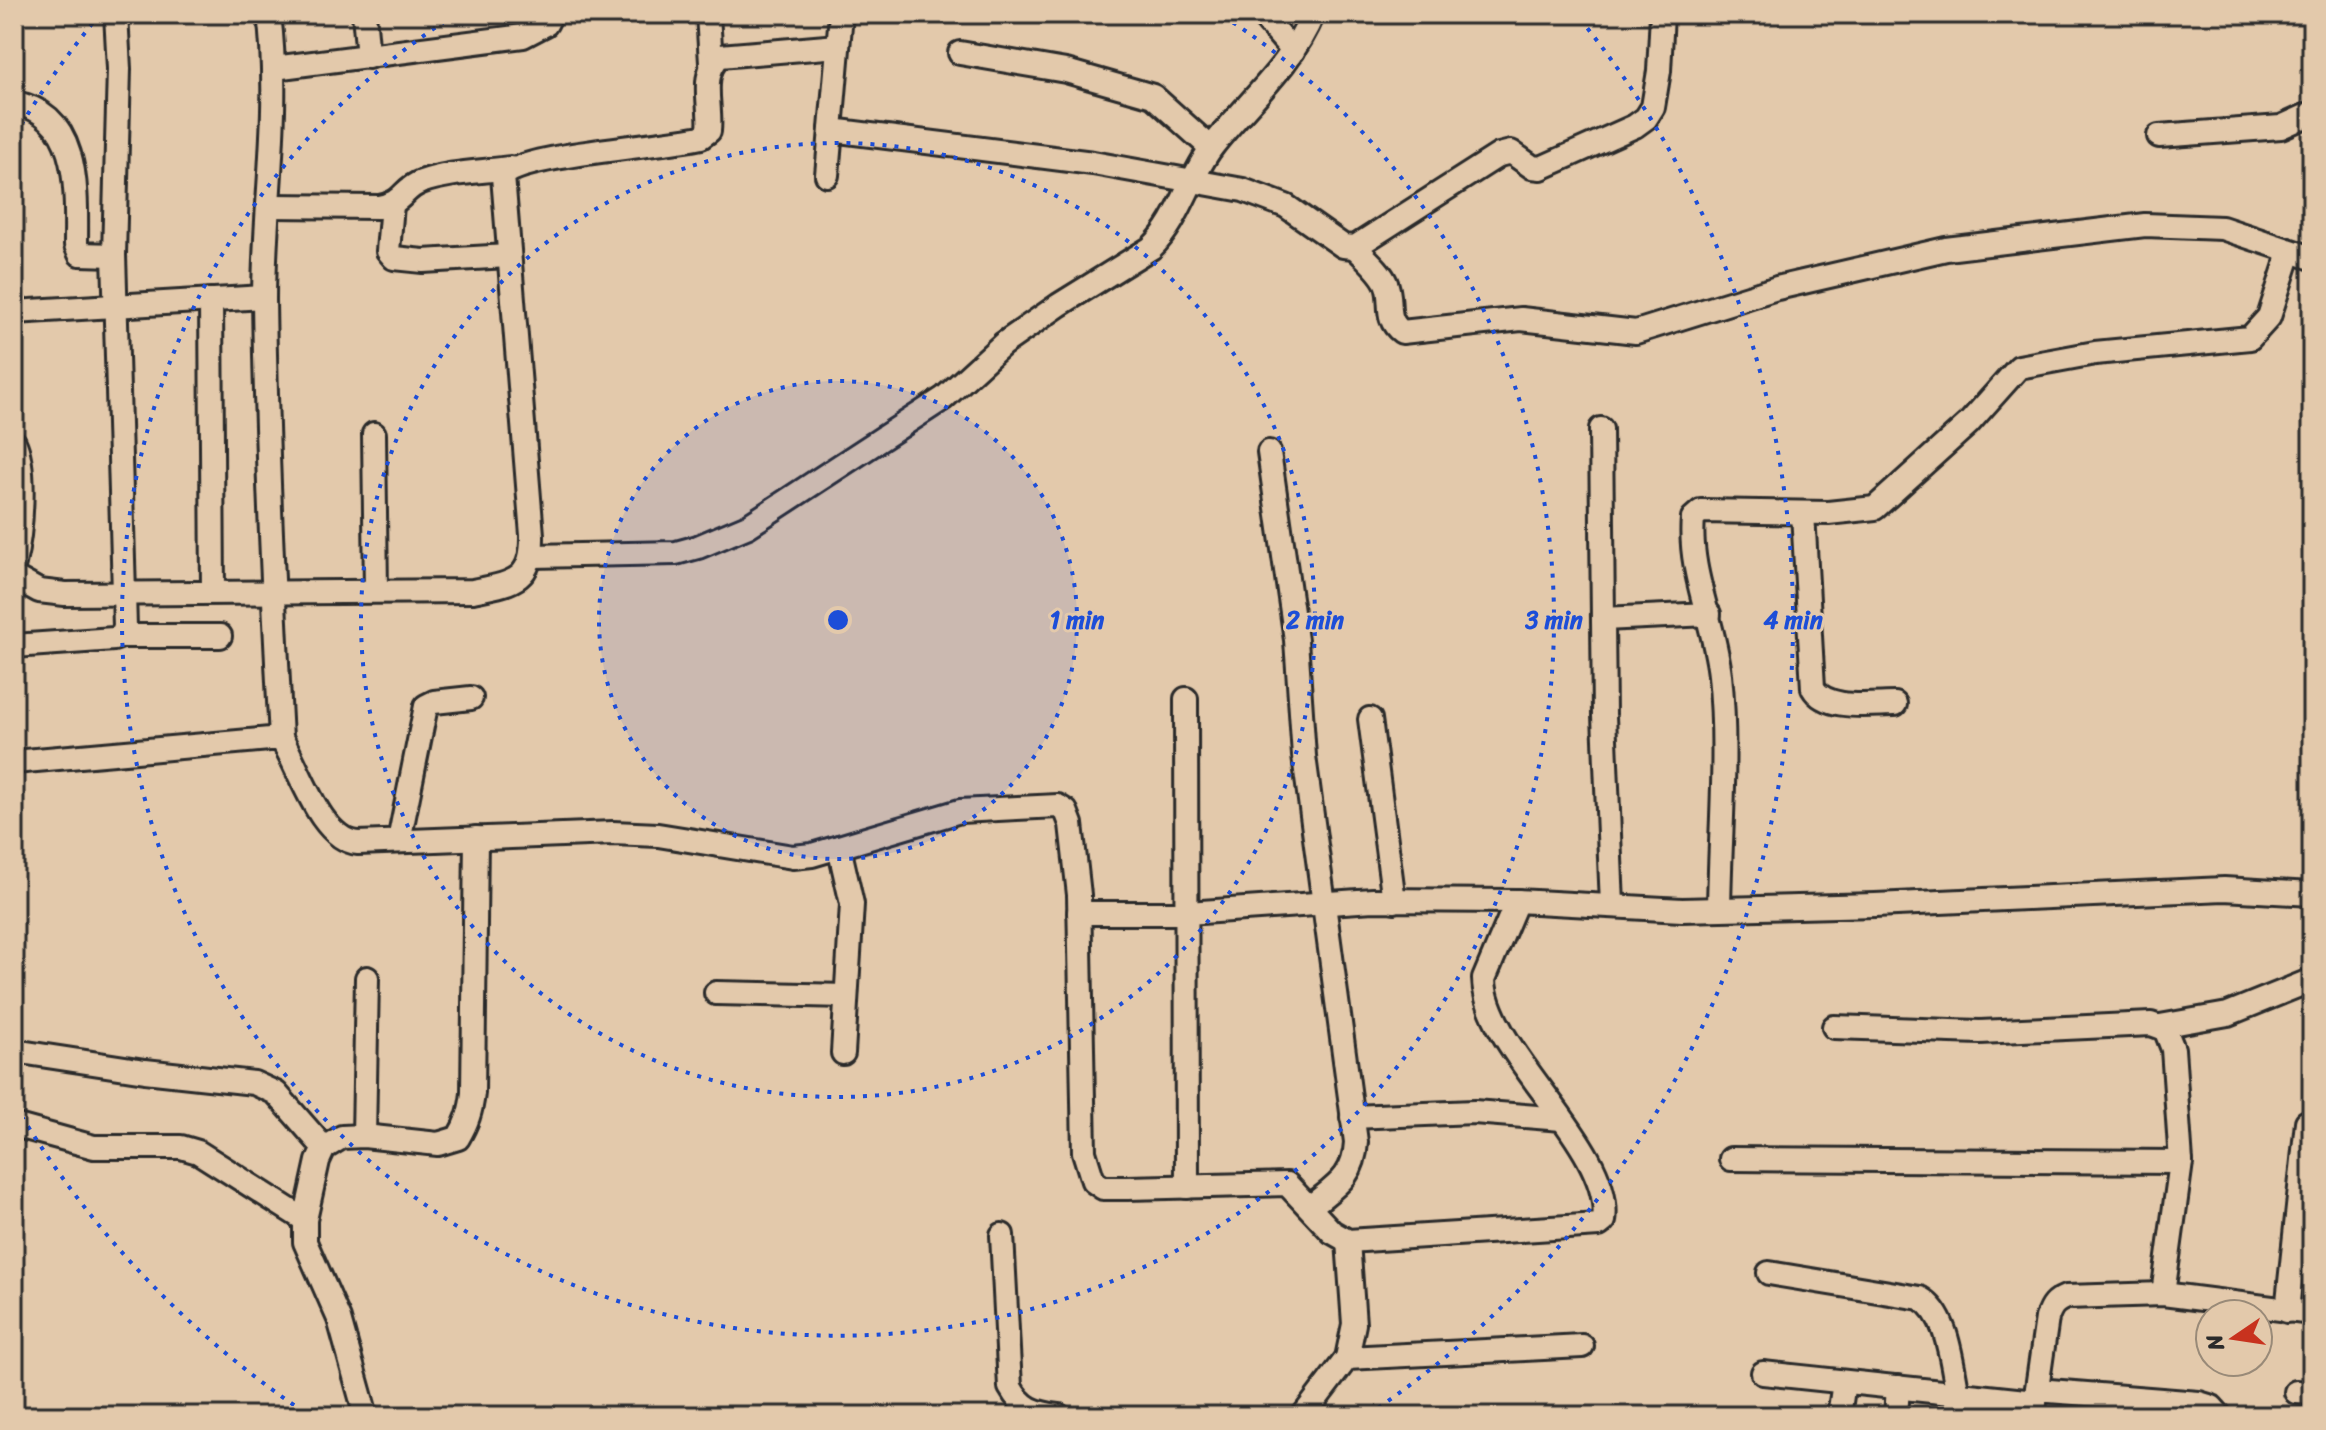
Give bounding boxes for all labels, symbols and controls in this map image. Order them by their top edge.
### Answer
text: 1 min [1050,599,1104,641]
text: 2 min [1285,599,1344,641]
text: 3 min [1524,599,1583,641]
text: 4 min [1763,599,1823,641]
centre of rings [824,606,852,634]
north arrow [2194,1298,2274,1378]
text: N [2194,1330,2236,1355]

